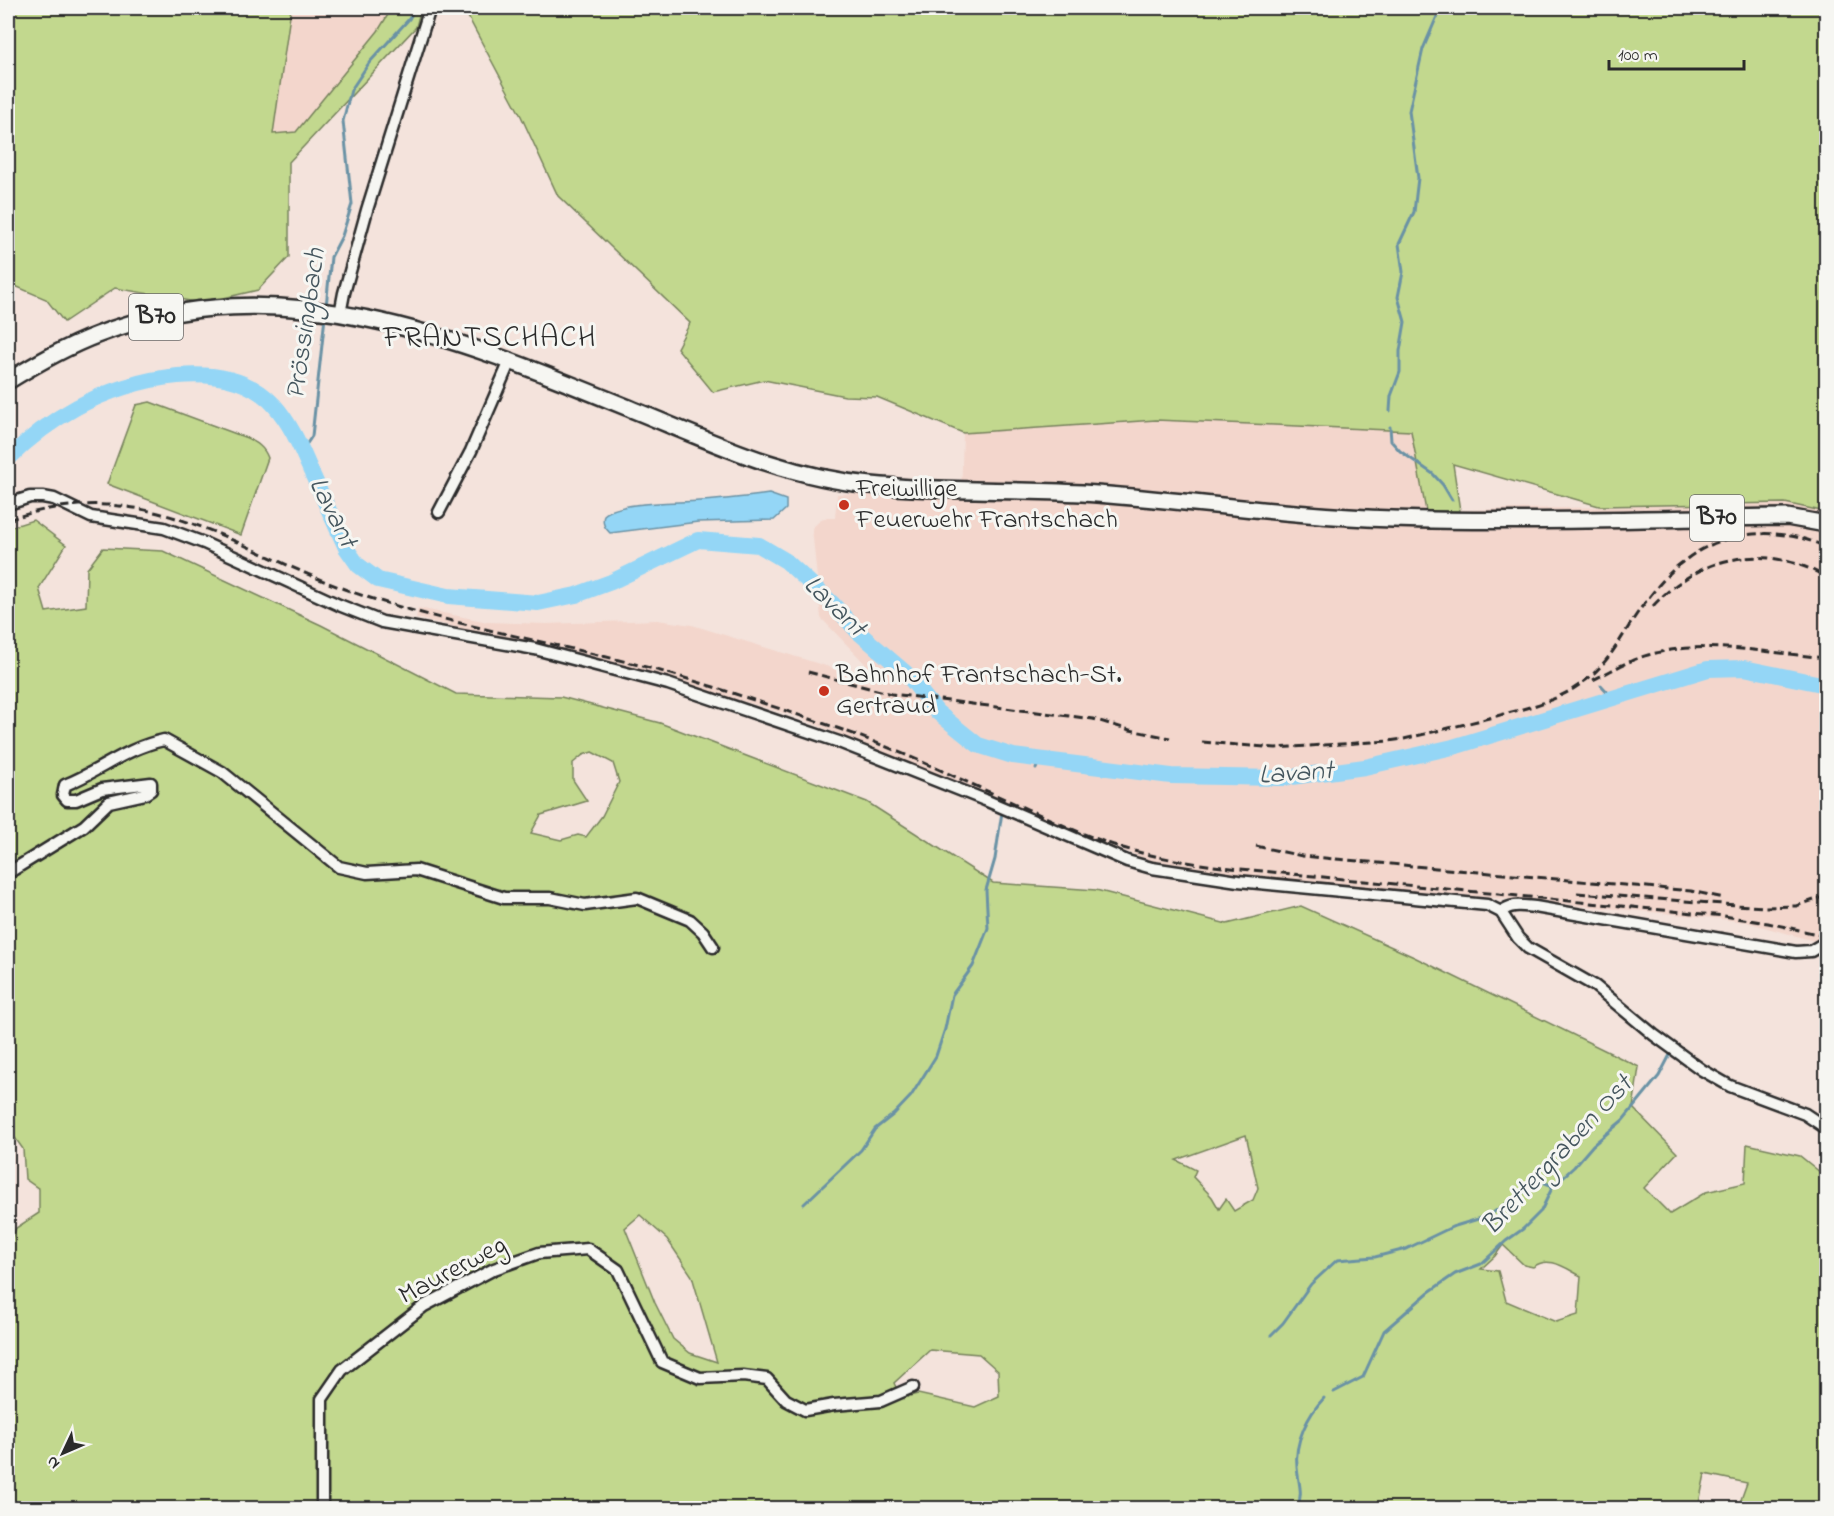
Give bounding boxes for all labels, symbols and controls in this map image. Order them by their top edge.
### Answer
scale bar [1609,33,1744,71]
text: 100 m [1618,43,1658,69]
water label: Prössingbach [276,245,338,402]
road number: B70 [129,294,183,340]
district label: FRANTSCHACH [382,317,597,361]
water label: Lavant [297,470,368,558]
place label: Freiwillige Feuerwehr Frantschach [855,470,1118,540]
road number: B70 [1690,495,1744,541]
marker: Freiwillige Feuerwehr Frantschach [837,498,851,512]
water label: Lavant [793,566,877,649]
place label: Bahnhof Frantschach-St. Gertraud [835,656,1122,726]
marker: Bahnhof Frantschach-St. Gertraud [817,684,831,698]
water label: Lavant [1257,751,1337,797]
water label: Brettergraben Ost [1473,1065,1645,1246]
street label: Maurerweg [392,1226,514,1316]
north arrow [33,1423,93,1483]
text: N [41,1450,66,1474]

